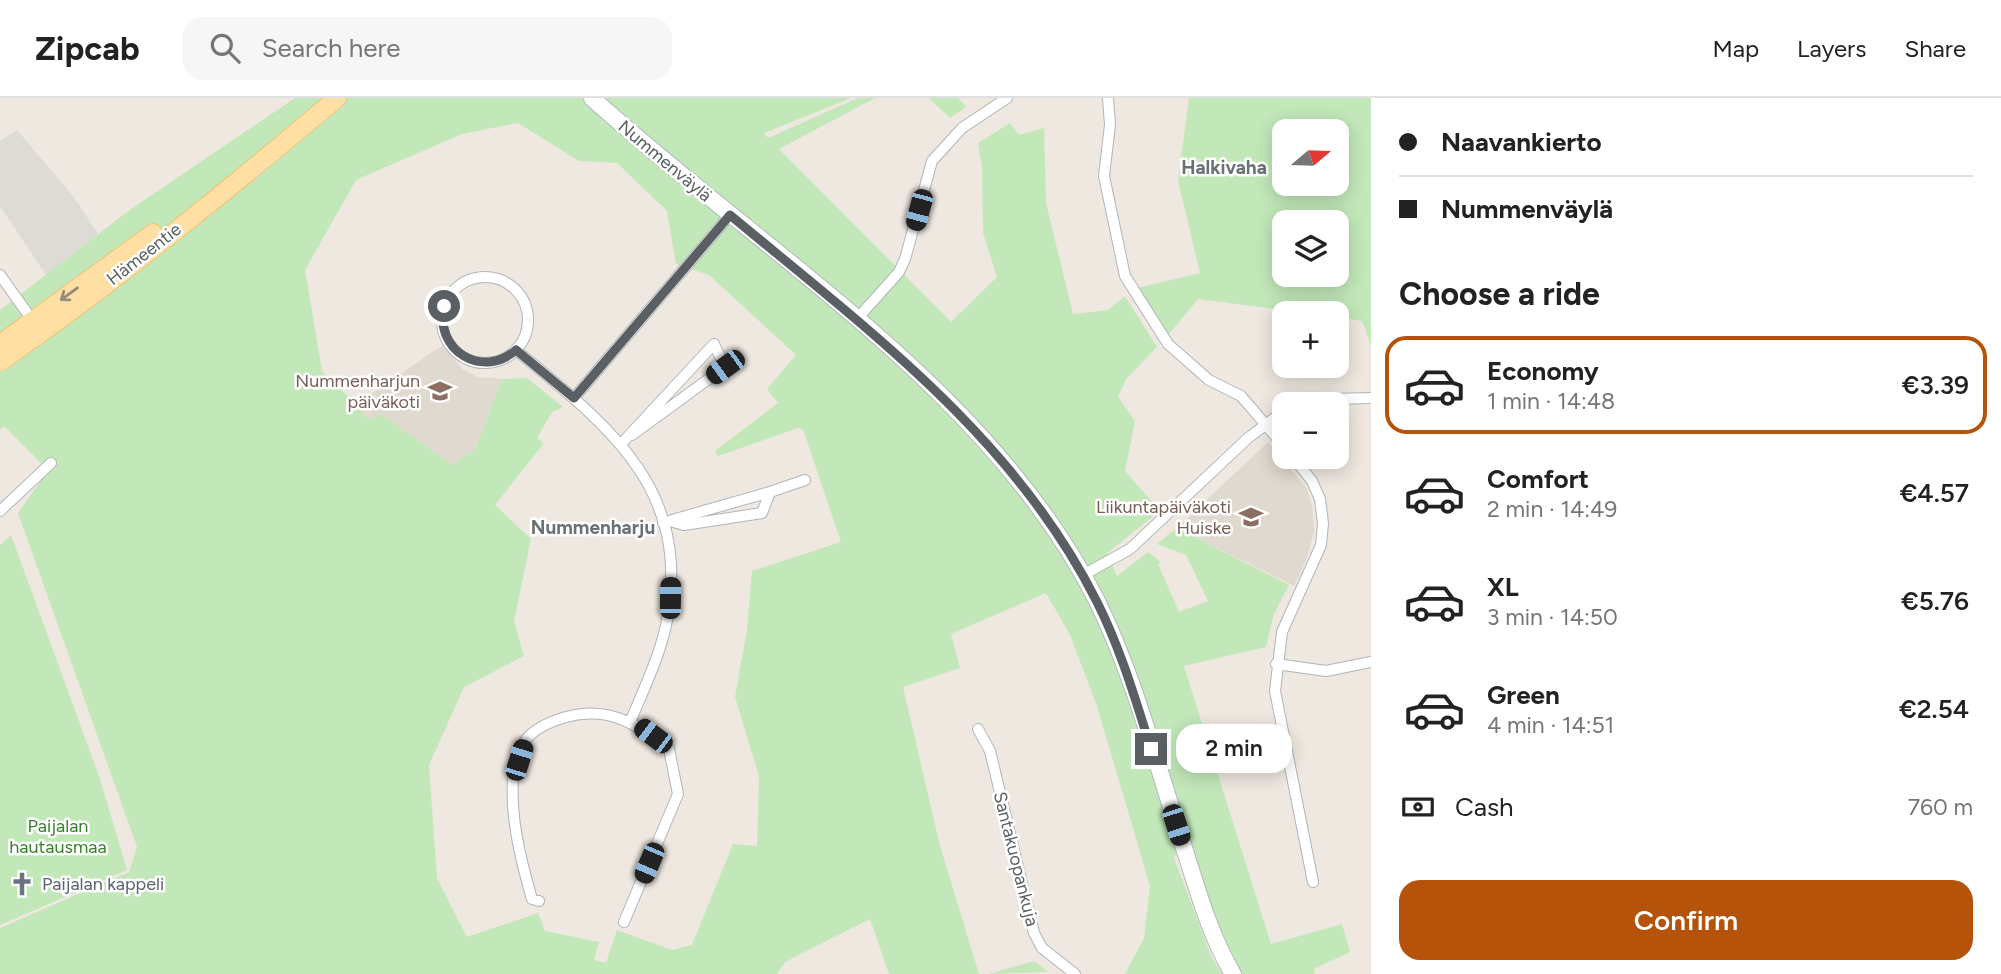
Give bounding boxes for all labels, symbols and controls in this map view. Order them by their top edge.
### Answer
search box [182,17,672,80]
text: Zipcab [35,29,140,68]
icon: search [206,29,244,67]
text: Search here [262,32,401,64]
text: Map [1712,34,1759,63]
text: Layers [1797,34,1866,63]
text: Share [1904,34,1966,63]
street label: Nummenväylä [614,116,716,206]
north arrow [1272,119,1349,196]
map controls [1272,119,1349,469]
text: Naavankierto [1441,126,1602,158]
district label: Halkivaha [1181,156,1267,179]
car [904,187,935,233]
text: Nummenväylä [1441,193,1613,225]
button: layers [1272,210,1349,287]
street label: Hämeentie [102,218,186,290]
text: Choose a ride [1399,275,1600,313]
one-way arrow [60,287,79,301]
route start [428,290,460,322]
button: + [1272,301,1349,378]
car [702,346,749,388]
icon: car [1403,354,1466,417]
text: Economy [1487,355,1599,387]
text: €3.39 [1902,369,1969,401]
place label: Nummenharjun päiväkoti [295,370,420,413]
school or university icon: Nummenharjun päiväkoti [426,377,454,405]
text: 1 min · 14:48 [1487,387,1615,415]
button: − [1272,392,1349,469]
icon: car [1403,462,1466,525]
text: Comfort [1487,463,1589,495]
text: €4.57 [1900,477,1969,509]
text: 2 min · 14:49 [1487,495,1617,523]
place label: Liikuntapäiväkoti Huiske [1096,496,1231,539]
school or university icon: Liikuntapäiväkoti Huiske [1237,503,1265,531]
district label: Nummenharju [531,516,655,539]
icon: car [1403,570,1466,633]
text: XL [1487,571,1519,603]
car [660,577,681,619]
text: €5.76 [1901,585,1969,617]
text: 3 min · 14:50 [1487,603,1618,631]
icon: car [1403,678,1466,741]
text: Green [1487,679,1560,711]
text: €2.54 [1899,693,1969,725]
text: 4 min · 14:51 [1487,711,1614,739]
car [630,715,677,757]
callout: 2 min [1176,724,1291,774]
route end [1135,733,1167,765]
text: 2 min [1205,734,1263,762]
car [503,737,536,783]
icon: cash [1399,788,1437,826]
street label: Santakuopankuja [989,789,1043,929]
text: Cash [1455,791,1514,823]
text: 760 m [1908,793,1973,821]
car [1160,802,1193,848]
park label: Paijalan hautausmaa [9,815,107,858]
car [632,840,667,886]
church icon: Paijalan kappeli [8,870,36,898]
place label: Paijalan kappeli [42,873,164,895]
button: Confirm [1399,880,1973,960]

